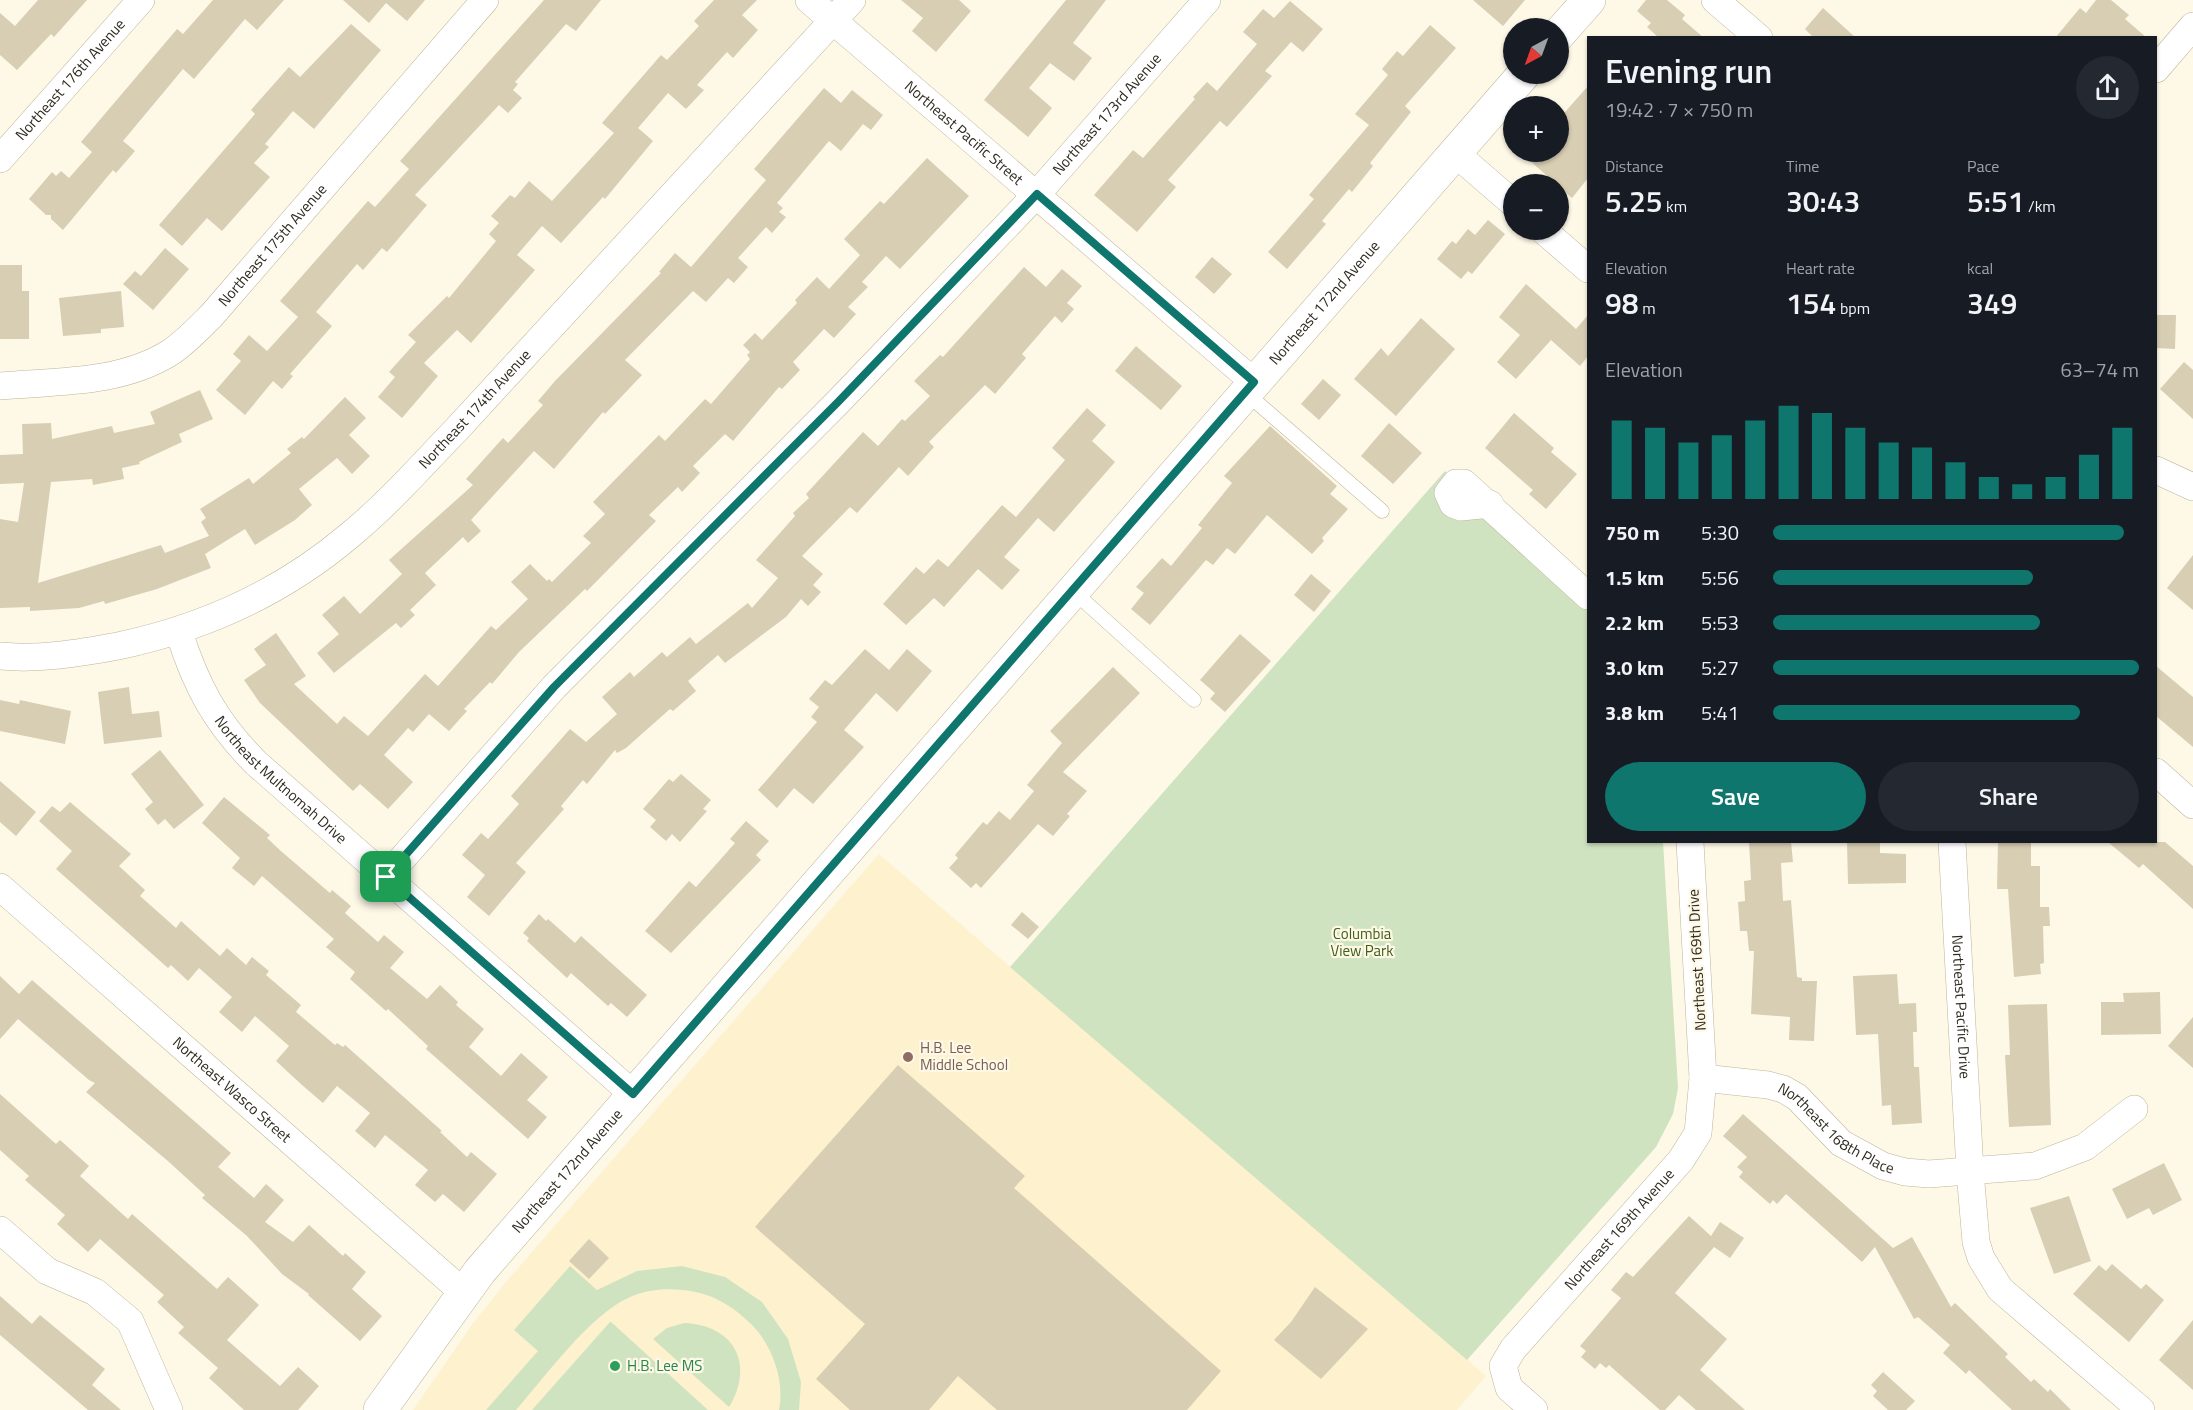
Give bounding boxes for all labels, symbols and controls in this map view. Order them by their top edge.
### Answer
street label: Northeast 176th Avenue [10,13,130,145]
north arrow [1503,18,1569,84]
map controls [1503,18,1569,240]
text: Evening run [1605,46,1772,96]
street label: Northeast 173rd Avenue [1047,48,1167,180]
button: share [2076,56,2139,119]
street label: Northeast Pacific Street [900,75,1029,191]
text: 19:42 · 7 × 750 m [1605,94,1753,125]
button: + [1503,96,1569,162]
text: Distance [1605,154,1663,178]
text: Time [1786,154,1819,178]
text: Pace [1967,154,1999,178]
button: − [1503,174,1569,240]
street label: Northeast 175th Avenue [212,178,332,311]
text: 5.25 [1605,178,1663,224]
text: 30:43 [1786,178,1860,224]
text: 5:51 [1967,178,2025,224]
text: km [1663,194,1687,218]
text: /km [2025,194,2056,218]
street label: Northeast 172nd Avenue [1263,235,1385,370]
text: Elevation [1605,256,1667,280]
text: Heart rate [1786,256,1855,280]
text: kcal [1967,256,1993,280]
text: 98 [1605,280,1639,326]
text: 154 [1786,280,1836,326]
text: 349 [1967,280,2017,326]
text: m [1639,296,1656,320]
text: bpm [1836,296,1870,320]
street label: Northeast 174th Avenue [413,344,536,474]
text: Elevation [1605,354,1683,385]
text: 63–74 m [2060,354,2139,385]
text: 750 m [1605,517,1660,548]
text: 5:30 [1701,517,1739,548]
text: 1.5 km [1605,562,1664,593]
text: 5:56 [1701,562,1739,593]
text: 2.2 km [1605,607,1664,638]
text: 5:53 [1701,607,1739,638]
text: 3.0 km [1605,652,1664,683]
text: 5:27 [1701,652,1739,683]
text: 3.8 km [1605,697,1664,728]
text: 5:41 [1701,697,1739,728]
street label: Northeast Multnomah Drive [209,711,352,849]
button: Save [1605,762,1866,831]
button: Share [1878,762,2139,831]
pin [360,851,411,902]
icon: arrive [369,860,402,893]
street label: Northeast 169th Drive [1681,889,1712,1031]
park label: Columbia View Park [1331,922,1393,962]
street label: Northeast Pacific Drive [1946,934,1977,1079]
street label: Northeast Wasco Street [168,1031,297,1148]
place label: H.B. Lee Middle School [920,1036,1008,1076]
marker: H.B. Lee Middle School [901,1050,915,1064]
street label: Northeast 168th Place [1774,1076,1897,1179]
street label: Northeast 172nd Avenue [506,1103,628,1238]
street label: Northeast 169th Avenue [1559,1163,1679,1295]
place label: H.B. Lee MS [627,1354,702,1377]
marker: H.B. Lee MS [608,1359,622,1373]

